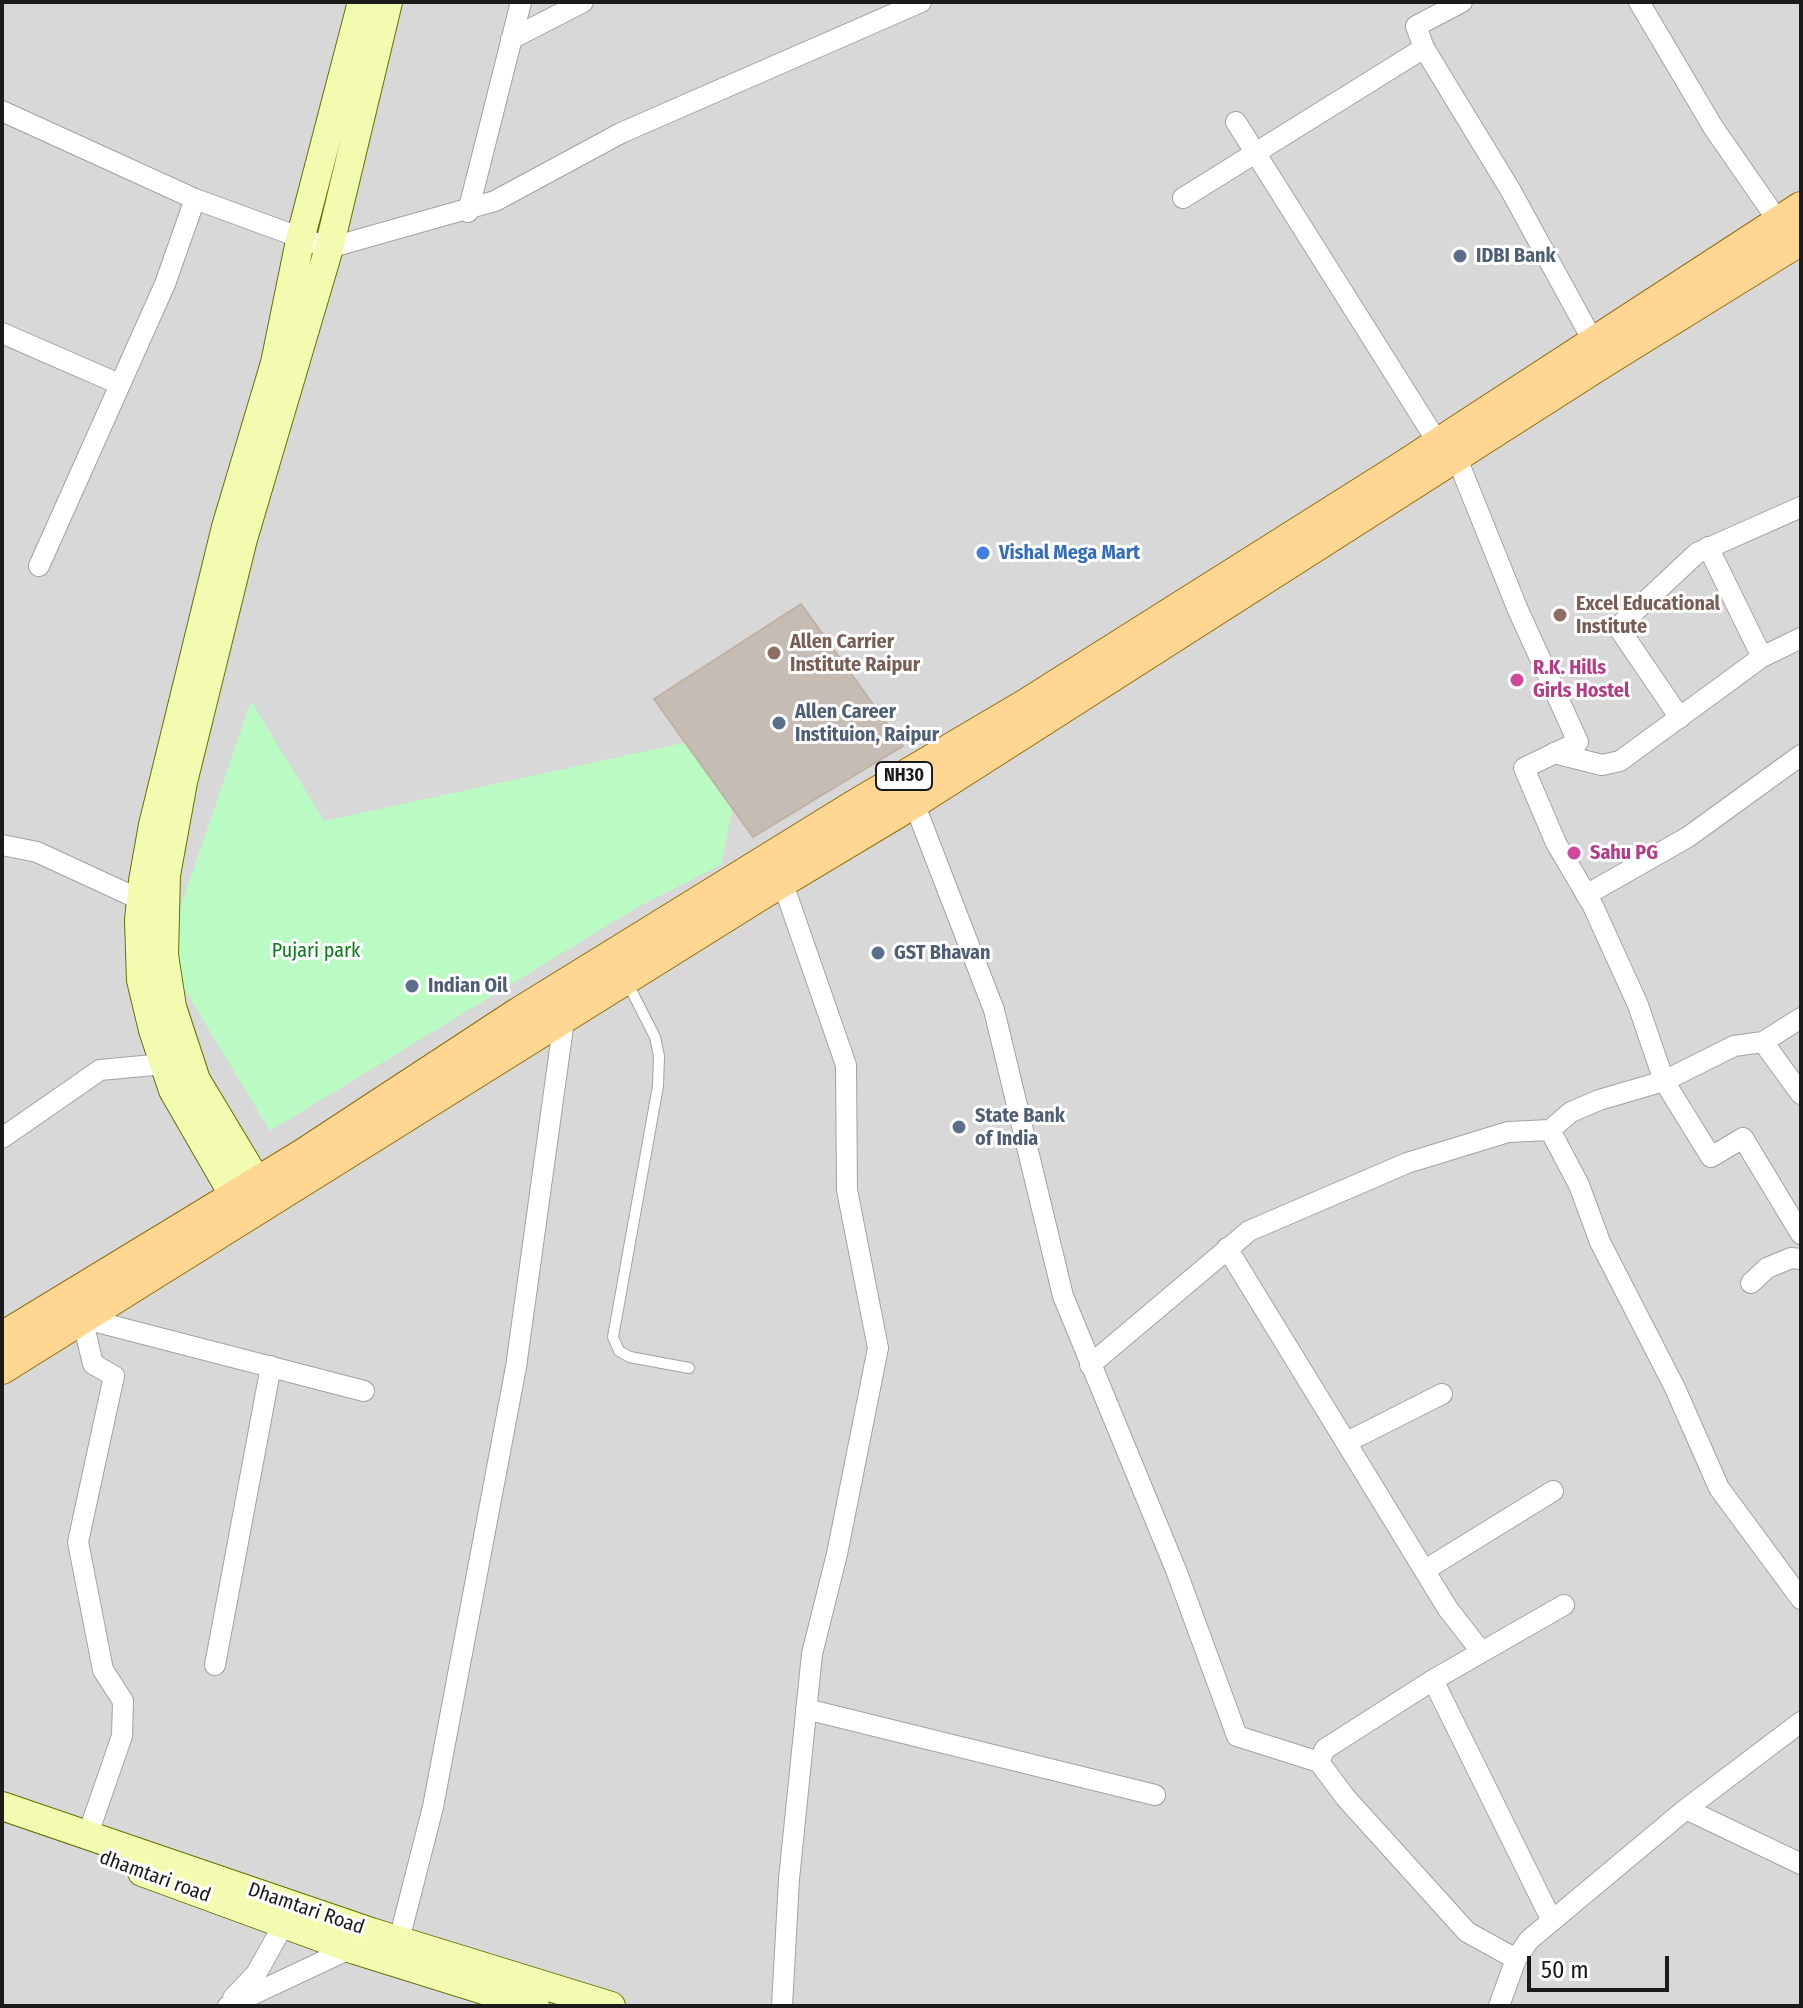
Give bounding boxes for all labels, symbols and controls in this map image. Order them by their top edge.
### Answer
place label: IDBI Bank [1476,244,1556,268]
marker: IDBI Bank [1451,247,1469,265]
place label: Vishal Mega Mart [999,541,1140,565]
marker: Vishal Mega Mart [974,544,992,562]
place label: Excel Educational Institute [1576,592,1720,639]
marker: Excel Educational Institute [1551,606,1569,624]
place label: Allen Carrier Institute Raipur [790,630,920,677]
marker: Allen Carrier Institute Raipur [765,644,783,662]
place label: R.K. Hills Girls Hostel [1533,656,1629,703]
marker: R.K. Hills Girls Hostel [1508,671,1526,689]
place label: Allen Career Instituion, Raipur [795,700,939,747]
marker: Allen Career Instituion, Raipur [770,714,788,732]
road number: NH30 [876,762,932,790]
place label: Sahu PG [1590,841,1658,865]
marker: Sahu PG [1565,844,1583,862]
park label: Pujari park [272,939,360,963]
place label: GST Bhavan [894,941,990,965]
marker: GST Bhavan [869,944,887,962]
place label: Indian Oil [428,974,508,998]
marker: Indian Oil [403,977,421,995]
place label: State Bank of India [975,1104,1065,1151]
marker: State Bank of India [950,1118,968,1136]
street label: dhamtari road [96,1846,214,1908]
street label: Dhamtari Road [245,1878,367,1940]
scale bar [1531,1940,1673,1990]
text: 50 m [1541,1956,1589,1984]

